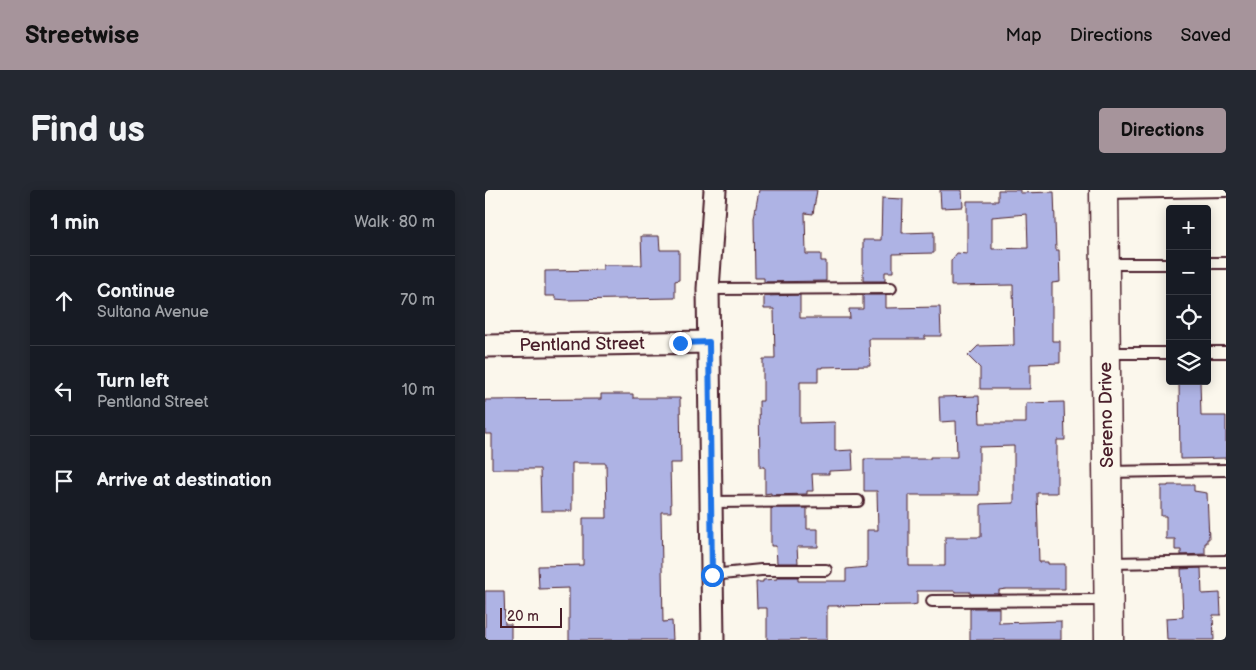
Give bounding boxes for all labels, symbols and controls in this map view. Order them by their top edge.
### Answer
text: Streetwise [25,21,139,50]
text: Map [1006,25,1042,46]
text: Directions [1070,25,1152,46]
text: Saved [1180,25,1231,46]
button: Directions [1099,108,1226,153]
text: Find us [30,109,145,152]
map controls [1166,205,1211,385]
button: + [1166,205,1211,250]
text: 1 min [50,210,99,235]
text: Walk · 80 m [354,213,435,232]
button: − [1166,250,1211,295]
text: Continue [97,280,175,303]
icon: ahead [50,287,78,315]
text: 70 m [400,291,435,310]
button: locate [1166,295,1211,340]
text: Sultana Avenue [97,303,209,322]
route end [669,332,692,355]
street label: Pentland Street [519,333,645,356]
button: layers [1166,340,1211,385]
street label: Sereno Drive [1095,362,1118,468]
text: Turn left [97,370,169,393]
icon: left [50,377,78,405]
text: 10 m [402,381,435,400]
text: Pentland Street [97,393,209,412]
icon: arrive [50,467,78,495]
text: Arrive at destination [97,469,272,492]
route start [701,564,724,587]
scale bar [500,605,563,628]
text: 20 m [507,608,539,625]

